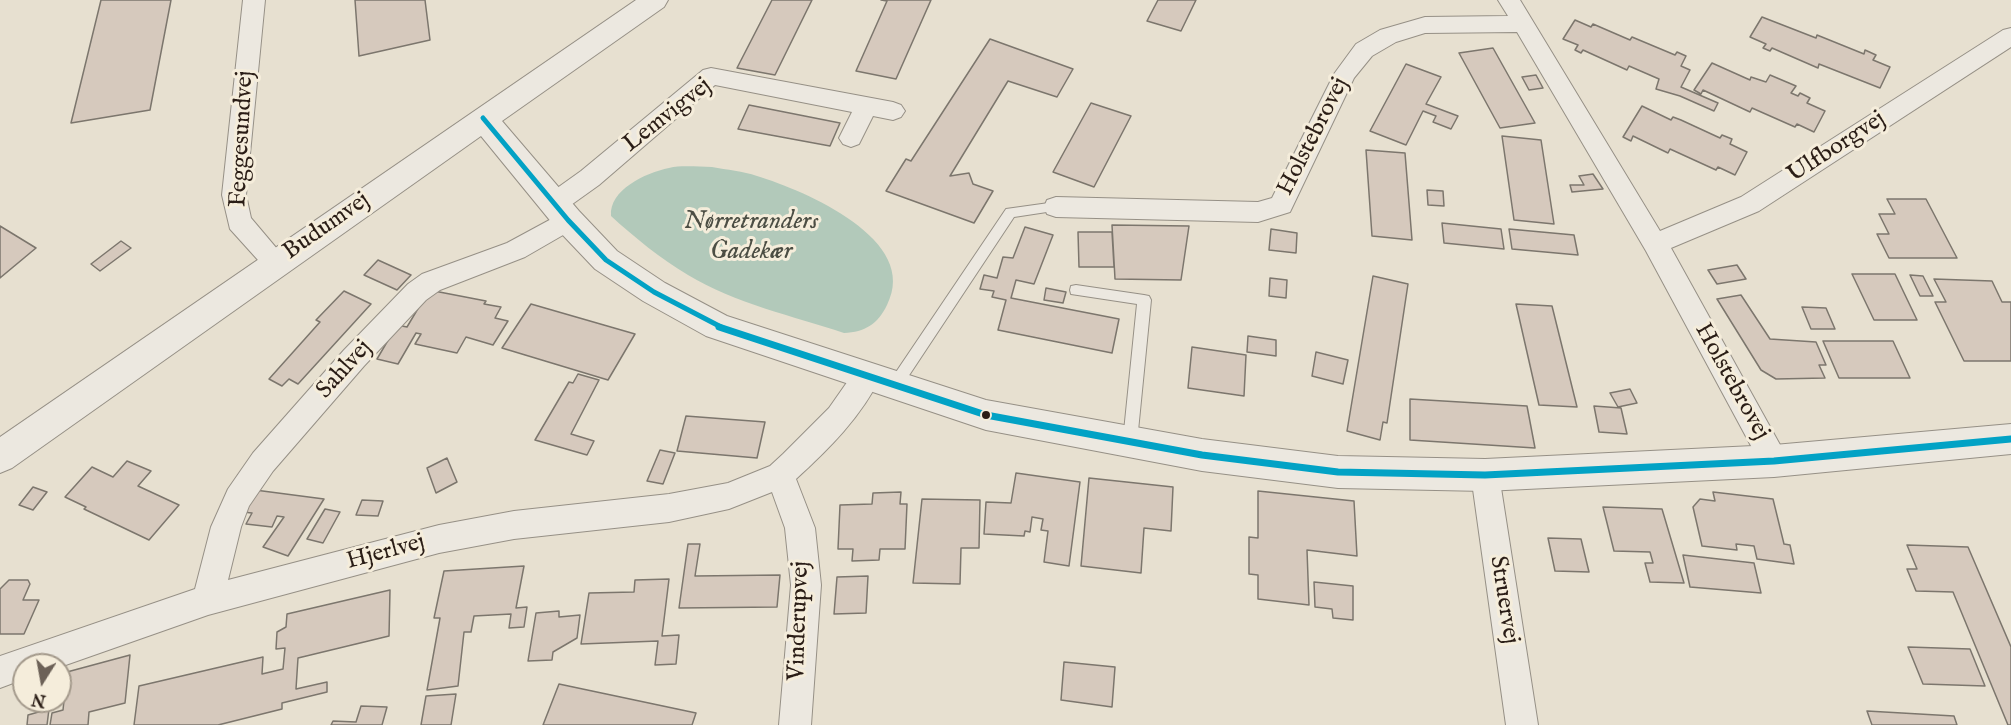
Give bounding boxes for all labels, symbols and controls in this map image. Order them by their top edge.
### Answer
street label: Feggesundvej [225,70,261,208]
street label: Lemvigvej [618,73,718,159]
street label: Holstebrovej [1272,73,1356,201]
street label: Ulfborgvej [1783,106,1891,190]
street label: Budumvej [278,187,376,267]
water label: Nørretranders Gadekær [684,207,818,268]
street label: Holstebrovej [1687,319,1775,445]
street label: Sahlvej [311,335,379,405]
unlabelled marker [980,409,992,421]
street label: Hjerlvej [344,529,428,577]
street label: Struervej [1482,554,1524,646]
street label: Vinderupvej [784,561,816,681]
north arrow [12,653,72,713]
text: N [30,688,48,710]

